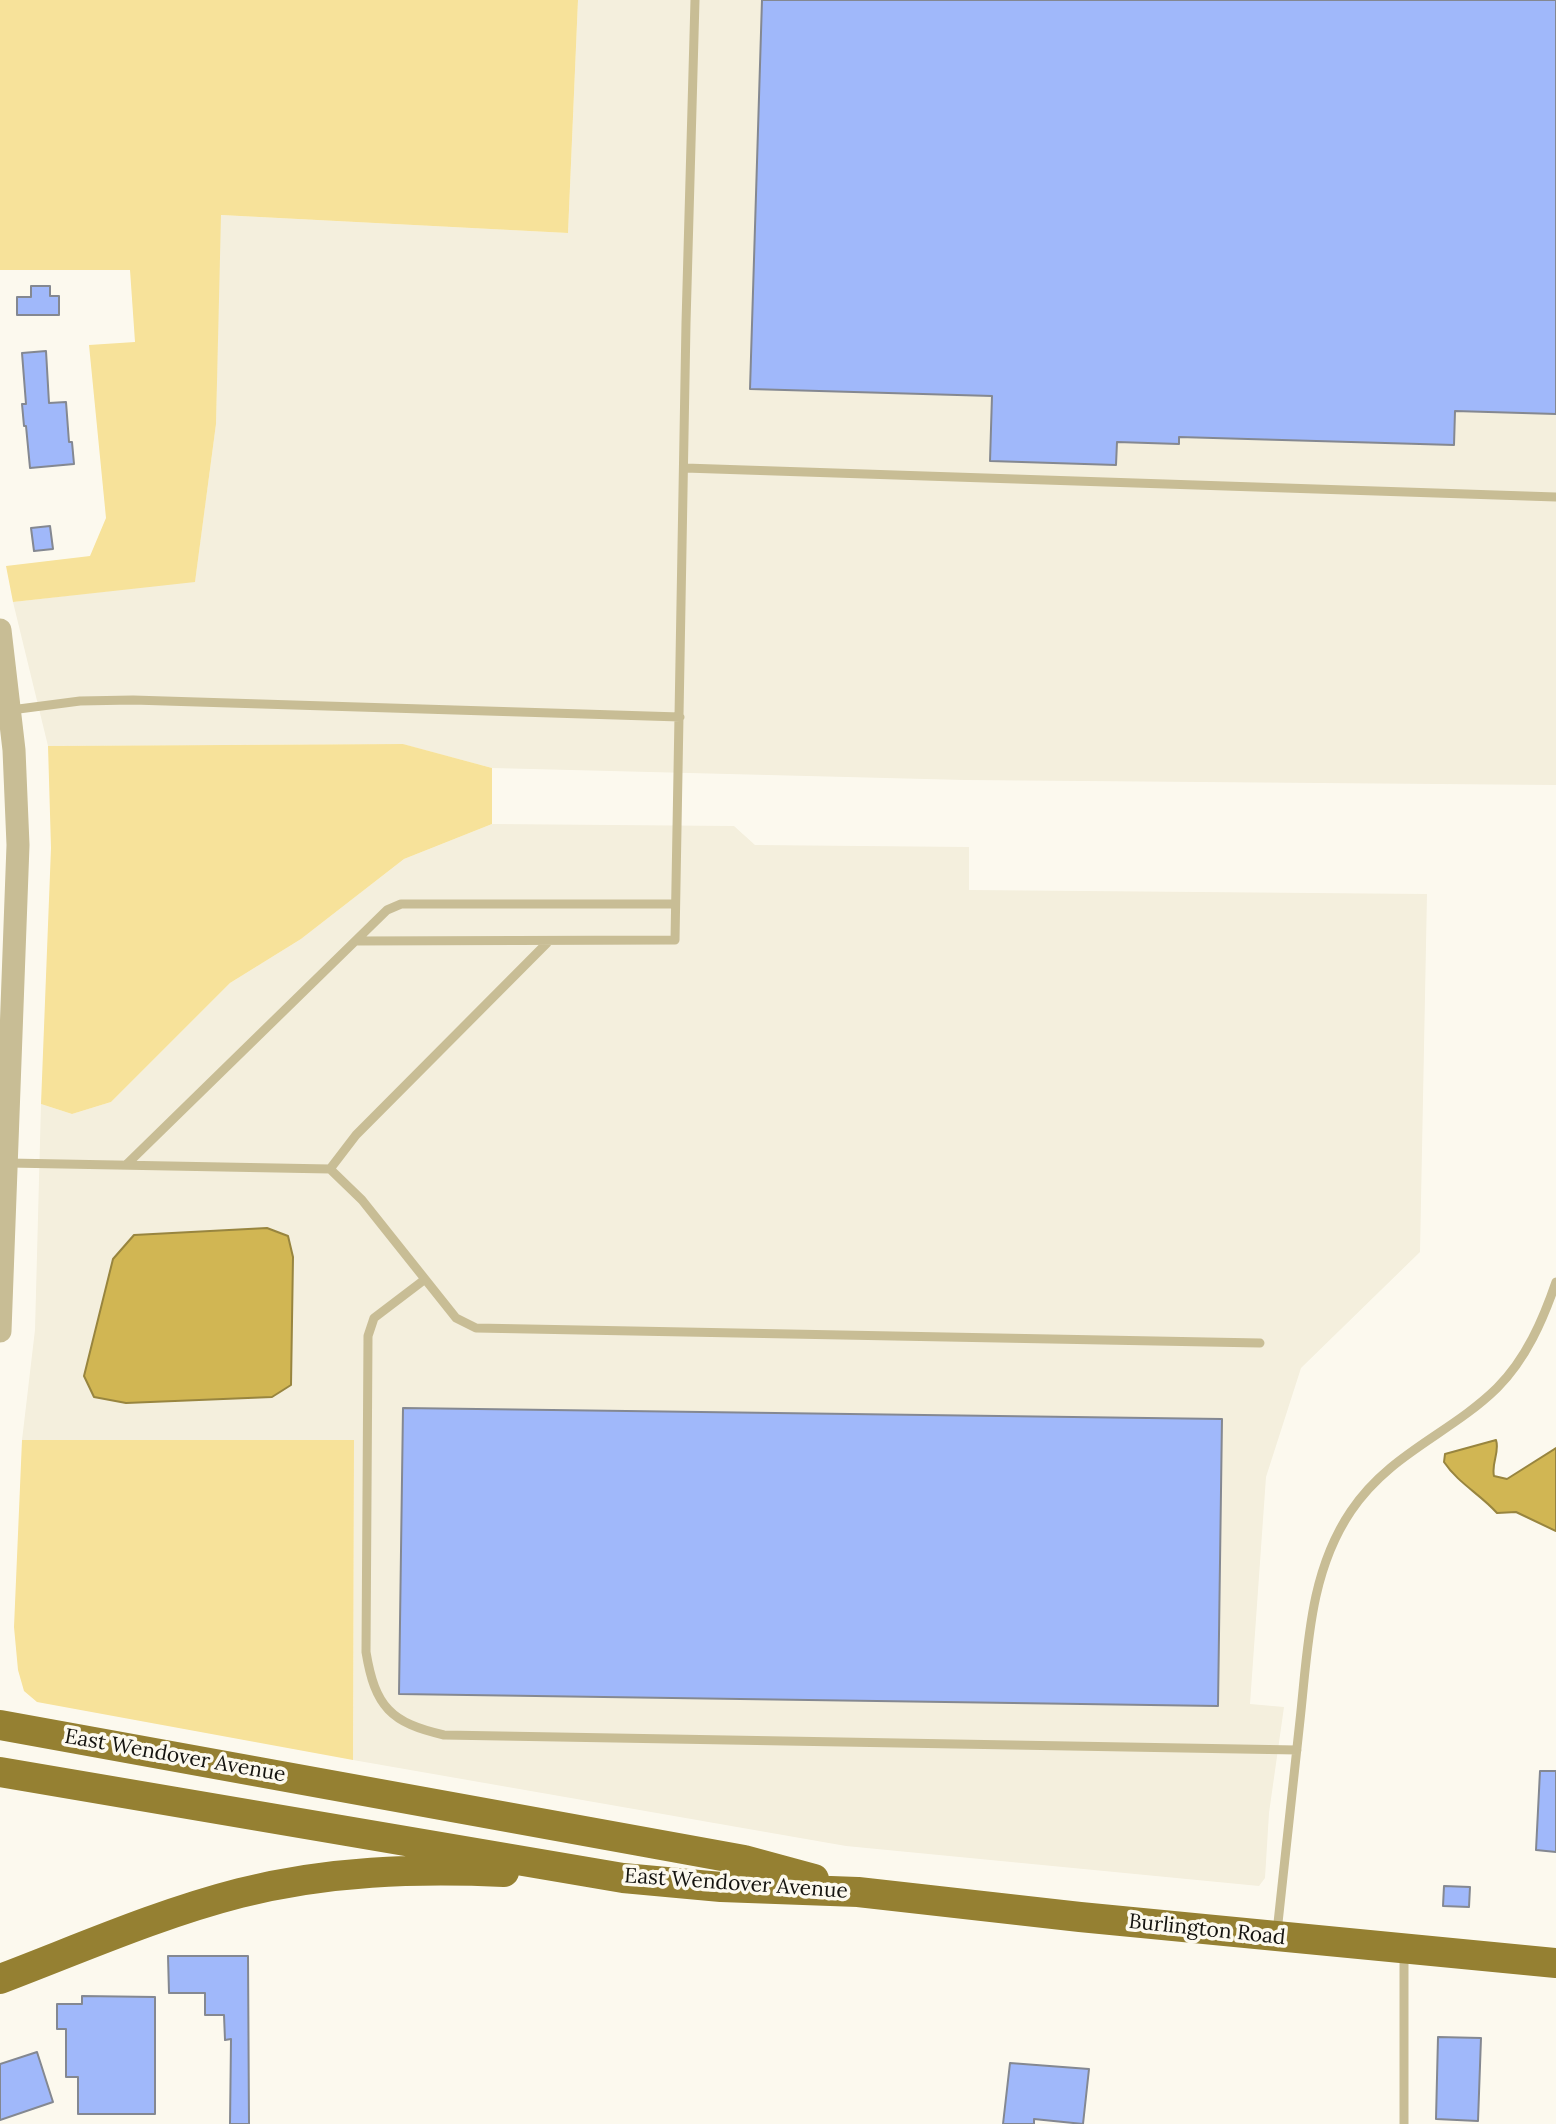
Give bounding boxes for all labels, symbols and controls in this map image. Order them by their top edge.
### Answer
street label: East Wendover Avenue [63,1724,287,1788]
street label: East Wendover Avenue [623,1864,849,1904]
street label: Burlington Road [1127,1909,1287,1951]

